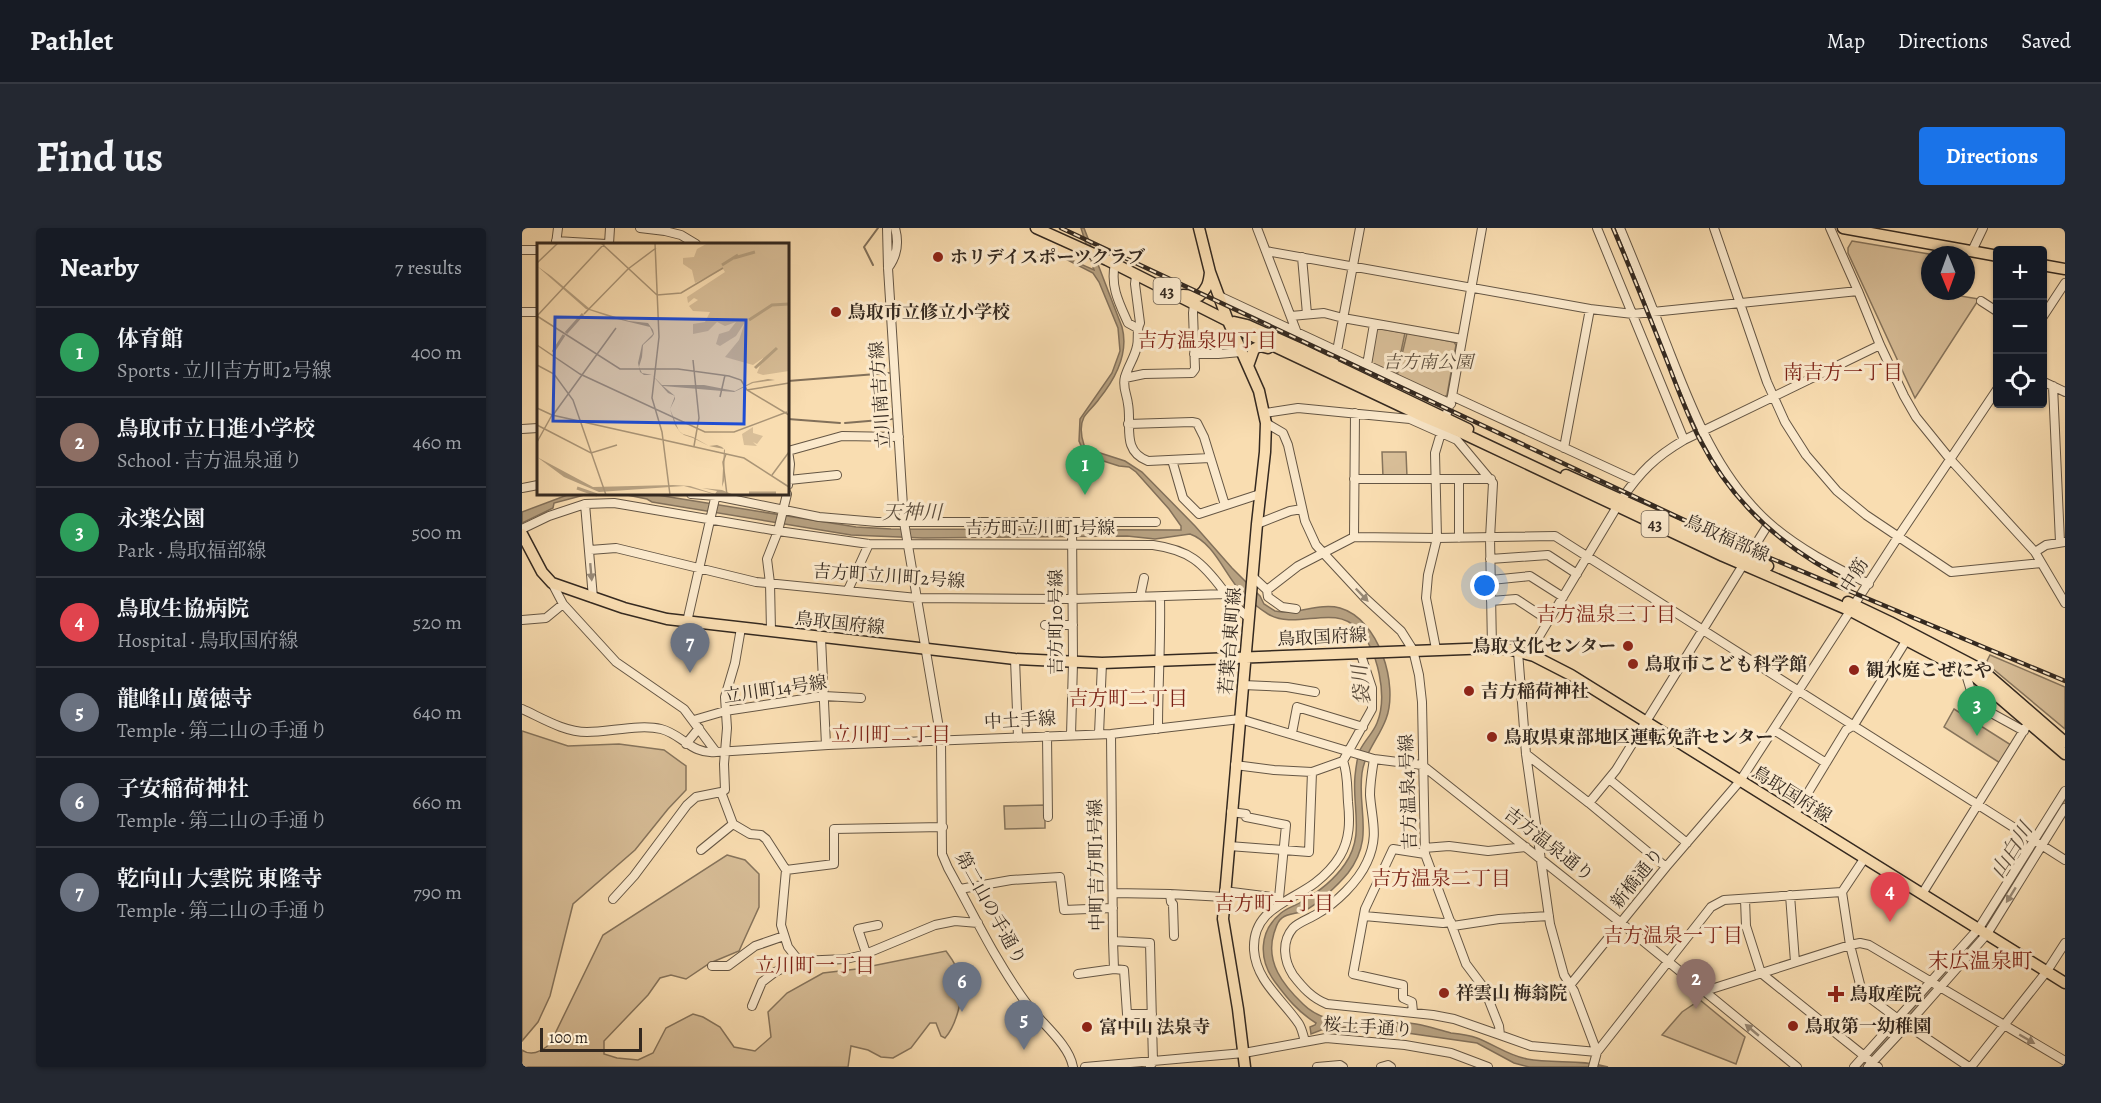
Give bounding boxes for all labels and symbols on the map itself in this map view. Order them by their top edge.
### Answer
inset map [537,243,789,495]
place label: ホリデイスポーツクラブ [950,245,1145,269]
north arrow [1921,246,1975,300]
marker: ホリデイスポーツクラブ [931,250,945,264]
road number: 43 [1154,278,1180,304]
place label: 鳥取市立修立小学校 [848,300,1010,324]
marker: 鳥取市立修立小学校 [829,305,843,319]
district label: 吉方温泉四丁目 [1137,327,1277,354]
street label: 立川南吉方線 [864,340,896,450]
park label: 吉方南公園 [1383,350,1476,374]
district label: 南吉方一丁目 [1783,359,1903,386]
pin: 1 [1066,446,1104,495]
water label: 天神川 [882,499,944,526]
street label: 鳥取福部線 [1681,509,1773,567]
road number: 43 [1642,511,1668,537]
street label: 吉方町立川町1号線 [965,516,1115,540]
street label: 中筋 [1834,553,1874,597]
street label: 吉方町立川町2号線 [812,559,966,593]
one-way arrow [587,562,596,581]
street label: 吉方町10号線 [1044,569,1068,675]
your location [1470,571,1499,600]
street label: 若葉台東町線 [1213,586,1247,696]
one-way arrow [1355,587,1369,602]
district label: 吉方温泉三丁目 [1536,601,1676,628]
street label: 鳥取国府線 [794,606,886,640]
street label: 鳥取国府線 [1276,623,1368,651]
pin: 7 [670,624,710,673]
place label: 鳥取文化センター [1473,634,1616,658]
marker: 鳥取文化センター [1621,639,1635,653]
place label: 鳥取市こども科学館 [1645,652,1807,676]
marker: 鳥取市こども科学館 [1626,657,1640,671]
place label: 観水庭こぜにや [1866,658,1992,682]
water label: 袋川 [1346,662,1377,706]
marker: 観水庭こぜにや [1847,663,1861,677]
street label: 立川町14号線 [722,670,828,708]
place label: 吉方稲荷神社 [1481,679,1589,703]
marker: 吉方稲荷神社 [1462,684,1476,698]
district label: 吉方町二丁目 [1068,685,1188,712]
pin: 3 [1958,686,1996,736]
street label: 中土手線 [983,706,1057,734]
district label: 立川町二丁目 [831,721,951,748]
place label: 鳥取県東部地区運転免許センター [1504,725,1773,749]
marker: 鳥取県東部地区運転免許センター [1485,730,1499,744]
street label: 吉方温泉4号線 [1394,734,1422,850]
street label: 鳥取国府線 [1747,760,1837,828]
street label: 中町吉方町1号線 [1083,799,1109,931]
street label: 吉方温泉通り [1499,801,1599,887]
water label: 山白川 [1984,816,2040,883]
street label: 新橋通り [1605,842,1669,914]
street label: 第二山の手通り [950,847,1032,969]
district label: 吉方温泉二丁目 [1371,865,1511,892]
pin: 4 [1870,872,1910,922]
one-way arrow [2005,887,2016,903]
district label: 吉方町一丁目 [1214,890,1334,917]
district label: 吉方温泉一丁目 [1603,922,1743,949]
district label: 末広温泉町 [1928,947,2033,975]
district label: 立川町一丁目 [755,952,875,979]
pin: 2 [1676,960,1716,1009]
pin: 6 [942,962,982,1012]
place label: 祥雲山 梅翁院 [1456,981,1567,1005]
place label: 鳥取産院 [1850,982,1922,1006]
marker: 鳥取産院 [1827,985,1845,1003]
marker: 祥雲山 梅翁院 [1437,986,1451,1000]
pin: 5 [1004,1000,1044,1050]
street label: 桜土手通り [1322,1012,1414,1042]
place label: 鳥取第一幼稚園 [1805,1014,1931,1038]
place label: 富中山 法泉寺 [1099,1015,1210,1039]
marker: 鳥取第一幼稚園 [1786,1019,1800,1033]
marker: 富中山 法泉寺 [1080,1020,1094,1034]
one-way arrow [1744,1023,1760,1036]
scale bar [540,1025,642,1052]
one-way arrow [2019,1033,2035,1044]

